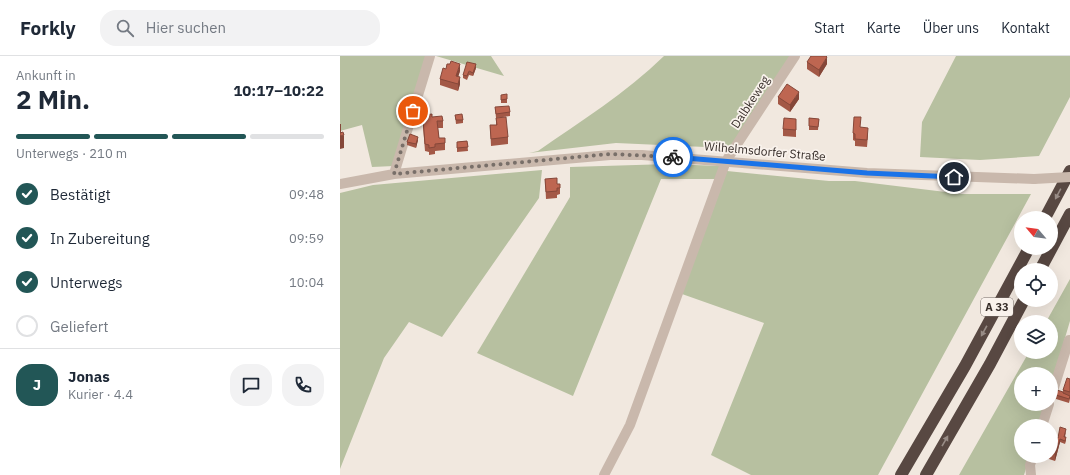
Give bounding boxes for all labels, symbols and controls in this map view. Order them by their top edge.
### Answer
search box [100,10,380,46]
text: Forkly [20,16,76,40]
icon: search [114,17,136,39]
text: Hier suchen [146,18,226,37]
text: Start [814,19,845,37]
text: Karte [867,19,901,37]
text: Über uns [923,19,979,37]
text: Kontakt [1001,19,1050,37]
text: Ankunft in [16,67,76,84]
street label: Dalbkeweg [728,72,773,131]
text: 10:17–10:22 [233,81,324,100]
text: 2 Min. [16,82,90,116]
pin [396,94,430,128]
icon: bag [402,100,424,122]
courier [653,137,693,177]
street label: Wilhelmsdorfer Straße [704,138,827,164]
text: Unterwegs · 210 m [16,145,127,162]
icon: bike [662,146,684,168]
pin [937,160,971,194]
icon: home [943,166,965,188]
icon: check [16,183,38,205]
text: Bestätigt [50,185,111,204]
text: 09:48 [289,186,324,203]
one-way arrow [1054,189,1061,200]
north arrow [1014,211,1058,255]
map controls [1014,211,1058,463]
icon: check [16,227,38,249]
text: In Zubereitung [50,229,150,248]
text: 09:59 [289,230,324,247]
button: locate [1014,263,1058,307]
icon: check [16,271,38,293]
text: Unterwegs [50,273,123,292]
text: 10:04 [289,274,324,291]
road number: A 33 [981,298,1013,316]
button: layers [1014,315,1058,359]
text: Geliefert [50,317,109,336]
one-way arrow [980,326,987,337]
button: chat [230,364,272,406]
button: phone [282,364,324,406]
text: Jonas [68,367,110,386]
button: + [1014,367,1058,411]
text: J [33,375,41,394]
text: Kurier · 4.4 [68,386,133,403]
button: − [1014,419,1058,463]
one-way arrow [942,435,949,447]

